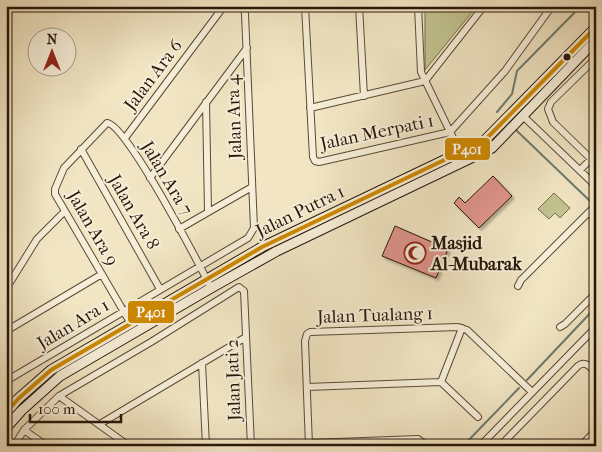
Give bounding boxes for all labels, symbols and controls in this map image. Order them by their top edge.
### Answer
north arrow [28,28,78,78]
text: N [47,31,58,48]
street label: Jalan Ara 6 [119,35,187,117]
unlabelled marker [562,52,572,62]
street label: Jalan Ara 4 [223,74,247,162]
street label: Jalan Merpati 1 [316,110,436,155]
street label: Jalan Ara 7 [135,136,197,219]
line badge: P401 [444,137,491,161]
text: P401 [452,141,482,158]
street label: Jalan Ara 8 [103,169,163,253]
street label: Jalan Putra 1 [251,181,348,243]
street label: Jalan Ara 9 [62,185,122,270]
place label: Masjid Al-Mubarak [430,233,522,275]
mosque icon: Masjid Al-Mubarak [403,241,427,265]
street label: Jalan Ara 1 [32,295,113,355]
line badge: P401 [127,300,175,324]
street label: Jalan Tualang 1 [315,303,433,328]
text: P401 [136,304,166,321]
street label: Jalan Jati 2 [222,339,245,423]
scale bar [30,392,121,424]
text: 100 m [38,400,76,418]

